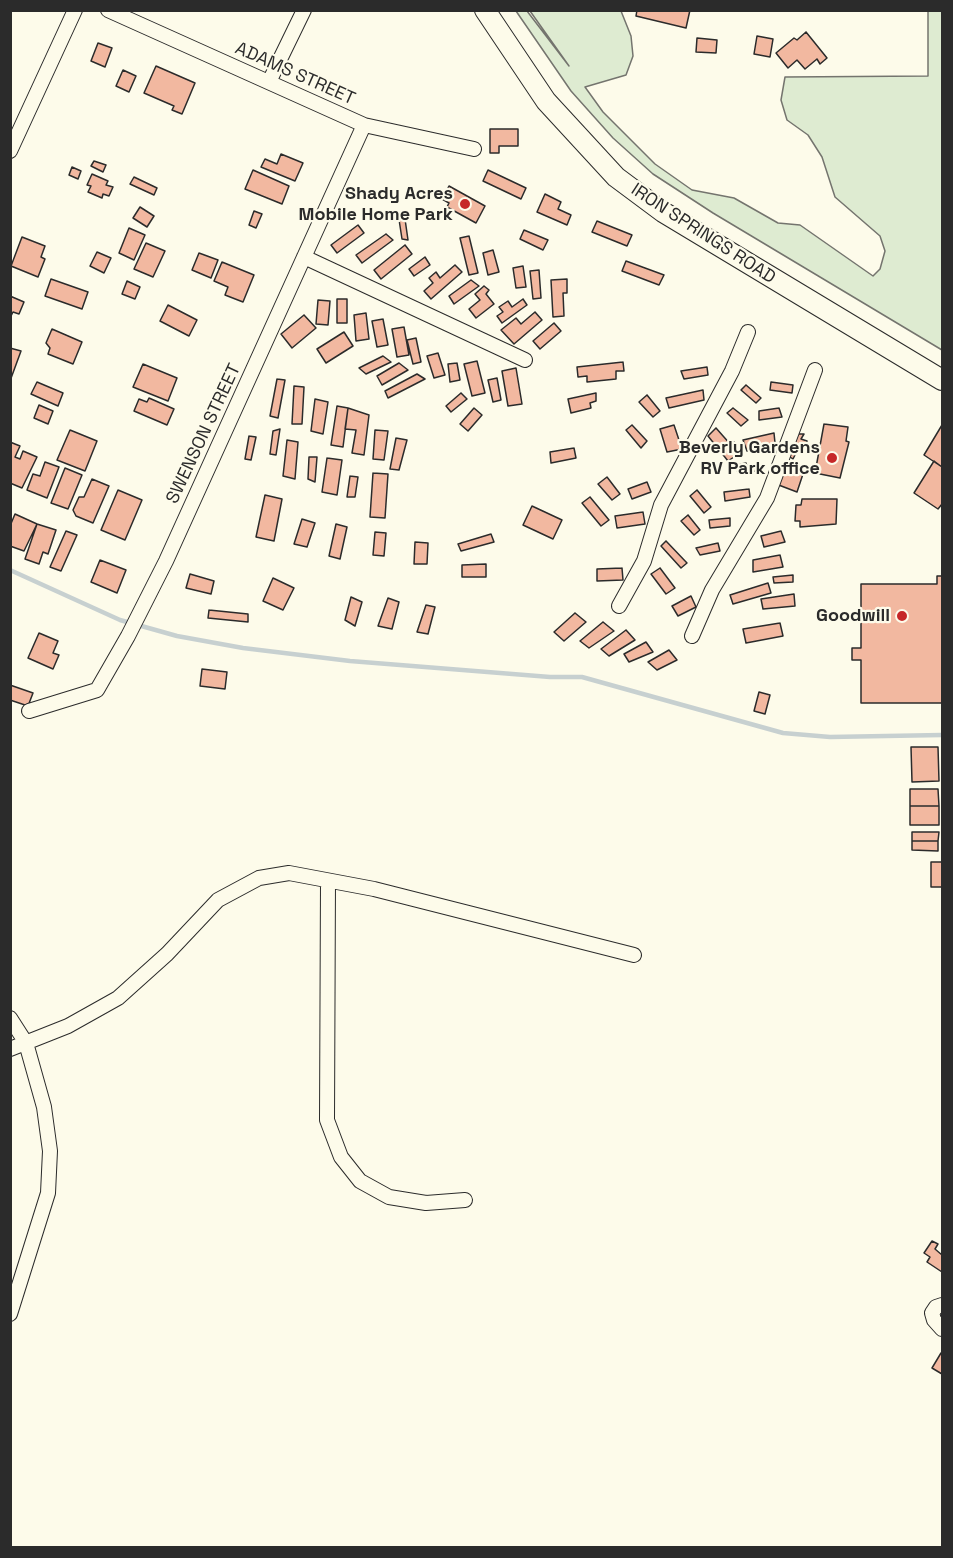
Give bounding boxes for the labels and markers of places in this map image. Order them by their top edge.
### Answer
place label: Shady Acres Mobile Home Park [299,183,453,226]
marker: Shady Acres Mobile Home Park [458,197,472,211]
place label: Beverly Gardens RV Park office [679,437,820,480]
marker: Beverly Gardens RV Park office [825,451,839,465]
place label: Goodwill [816,605,890,627]
marker: Goodwill [895,609,909,623]

